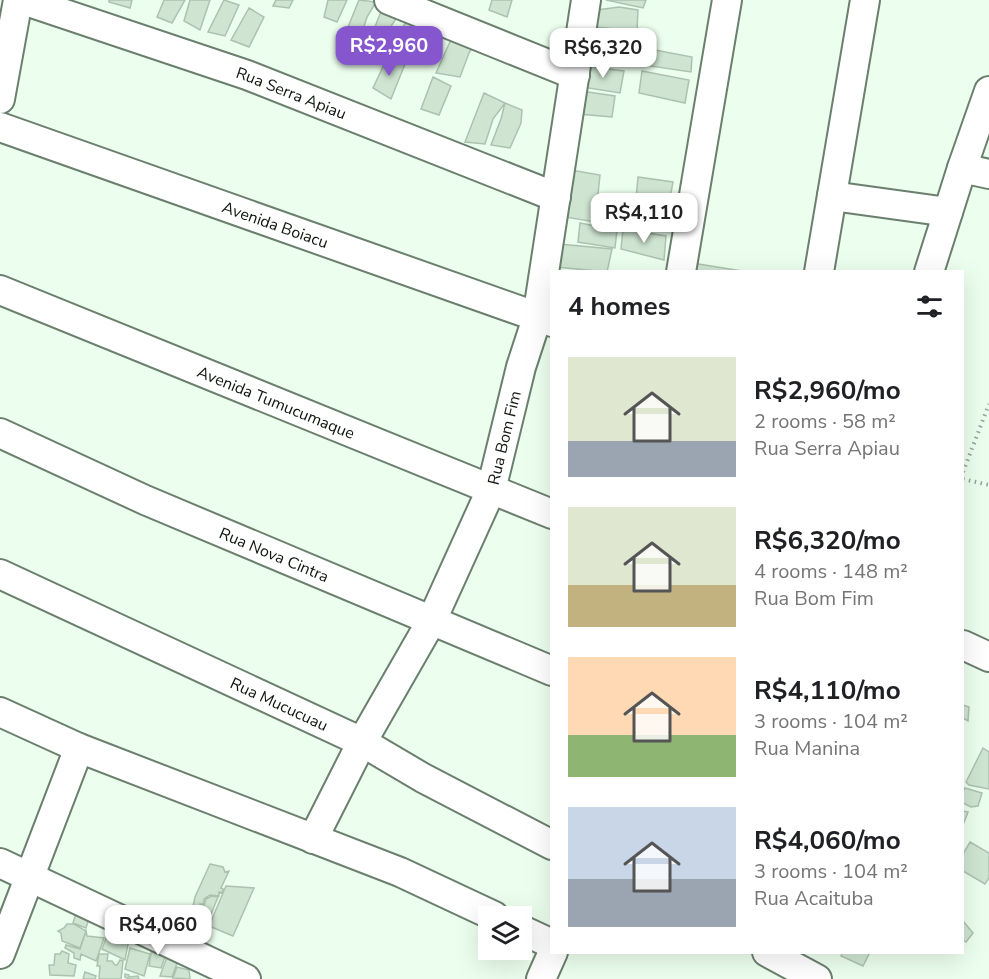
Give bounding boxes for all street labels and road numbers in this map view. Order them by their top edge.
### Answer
street label: Rua Serra Apiau [233,62,349,125]
street label: Avenida Boiacu [219,196,331,254]
street label: Avenida Tumucumaque [194,361,358,445]
street label: Rua Bom Fim [483,389,527,487]
street label: Rua Nova Cintra [216,522,332,588]
street label: Rua Mucucuau [227,672,331,737]

